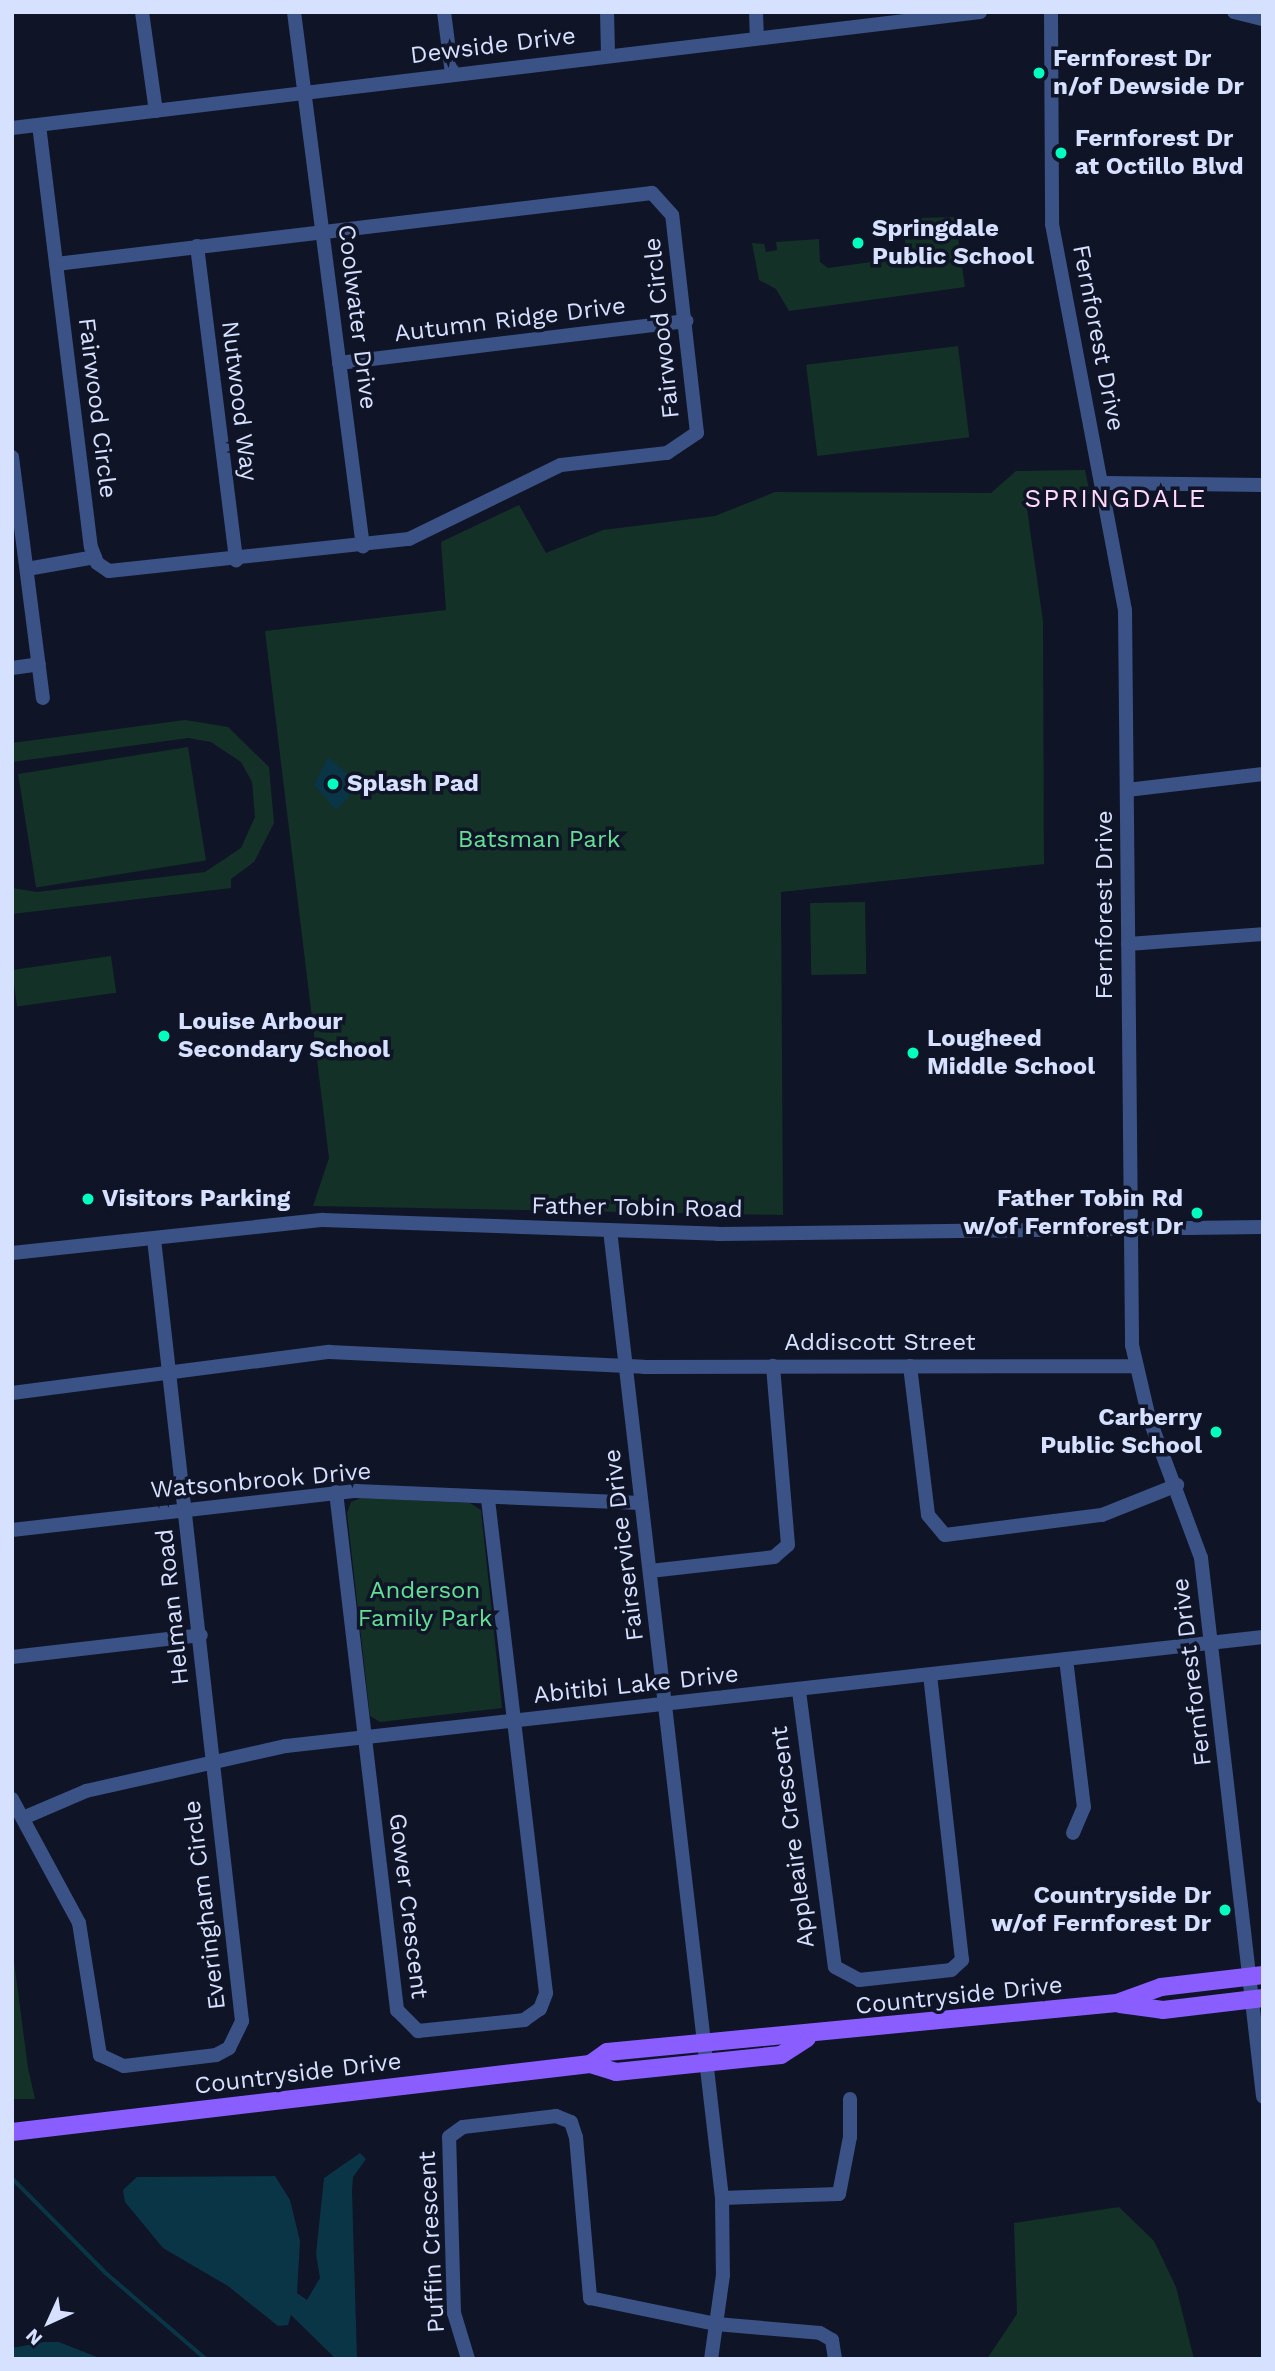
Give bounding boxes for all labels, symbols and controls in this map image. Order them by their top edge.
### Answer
street label: Dewside Drive [409,22,577,70]
place label: Fernforest Dr n/of Dewside Dr [1053,45,1244,101]
marker: Fernforest Dr n/of Dewside Dr [1031,65,1047,81]
place label: Fernforest Dr at Octillo Blvd [1075,125,1244,181]
marker: Fernforest Dr at Octillo Blvd [1053,145,1069,161]
place label: Springdale Public School [872,215,1034,271]
street label: Coolwater Drive [331,223,383,411]
marker: Springdale Public School [850,235,866,251]
street label: Fairwood Circle [638,236,686,420]
street label: Fernforest Drive [1066,243,1130,433]
street label: Autumn Ridge Drive [393,292,627,348]
street label: Fairwood Circle [72,316,122,500]
street label: Nutwood Way [215,319,263,483]
district label: SPRINGDALE [1026,483,1206,515]
place label: Splash Pad [347,770,479,798]
marker: Splash Pad [325,776,341,792]
street label: Fernforest Drive [1091,811,1119,999]
park label: Batsman Park [458,826,620,854]
place label: Louise Arbour Secondary School [178,1008,390,1064]
place label: Lougheed Middle School [927,1025,1095,1081]
marker: Louise Arbour Secondary School [156,1028,172,1044]
marker: Lougheed Middle School [905,1045,921,1061]
place label: Visitors Parking [102,1185,290,1213]
place label: Father Tobin Rd w/of Fernforest Dr [963,1185,1183,1241]
marker: Visitors Parking [80,1191,96,1207]
street label: Father Tobin Road [530,1192,744,1224]
marker: Father Tobin Rd w/of Fernforest Dr [1189,1205,1205,1221]
street label: Addiscott Street [784,1329,976,1357]
place label: Carberry Public School [1040,1404,1202,1460]
marker: Carberry Public School [1208,1424,1224,1440]
street label: Fairservice Drive [598,1447,650,1643]
street label: Watsonbrook Drive [149,1457,373,1505]
street label: Helman Road [150,1528,196,1686]
street label: Fernforest Drive [1166,1576,1218,1768]
park label: Anderson Family Park [357,1577,493,1633]
street label: Abitibi Lake Drive [532,1660,740,1710]
street label: Appleaire Crescent [765,1725,821,1949]
street label: Everingham Circle [178,1799,232,2011]
street label: Gower Crescent [382,1811,434,2001]
place label: Countryside Dr w/of Fernforest Dr [991,1882,1211,1938]
marker: Countryside Dr w/of Fernforest Dr [1217,1902,1233,1918]
street label: Countryside Drive [854,1971,1064,2021]
street label: Countryside Drive [193,2047,403,2101]
street label: Puffin Crescent [413,2150,451,2334]
north arrow [14,2287,84,2357]
text: N [21,2324,47,2350]

